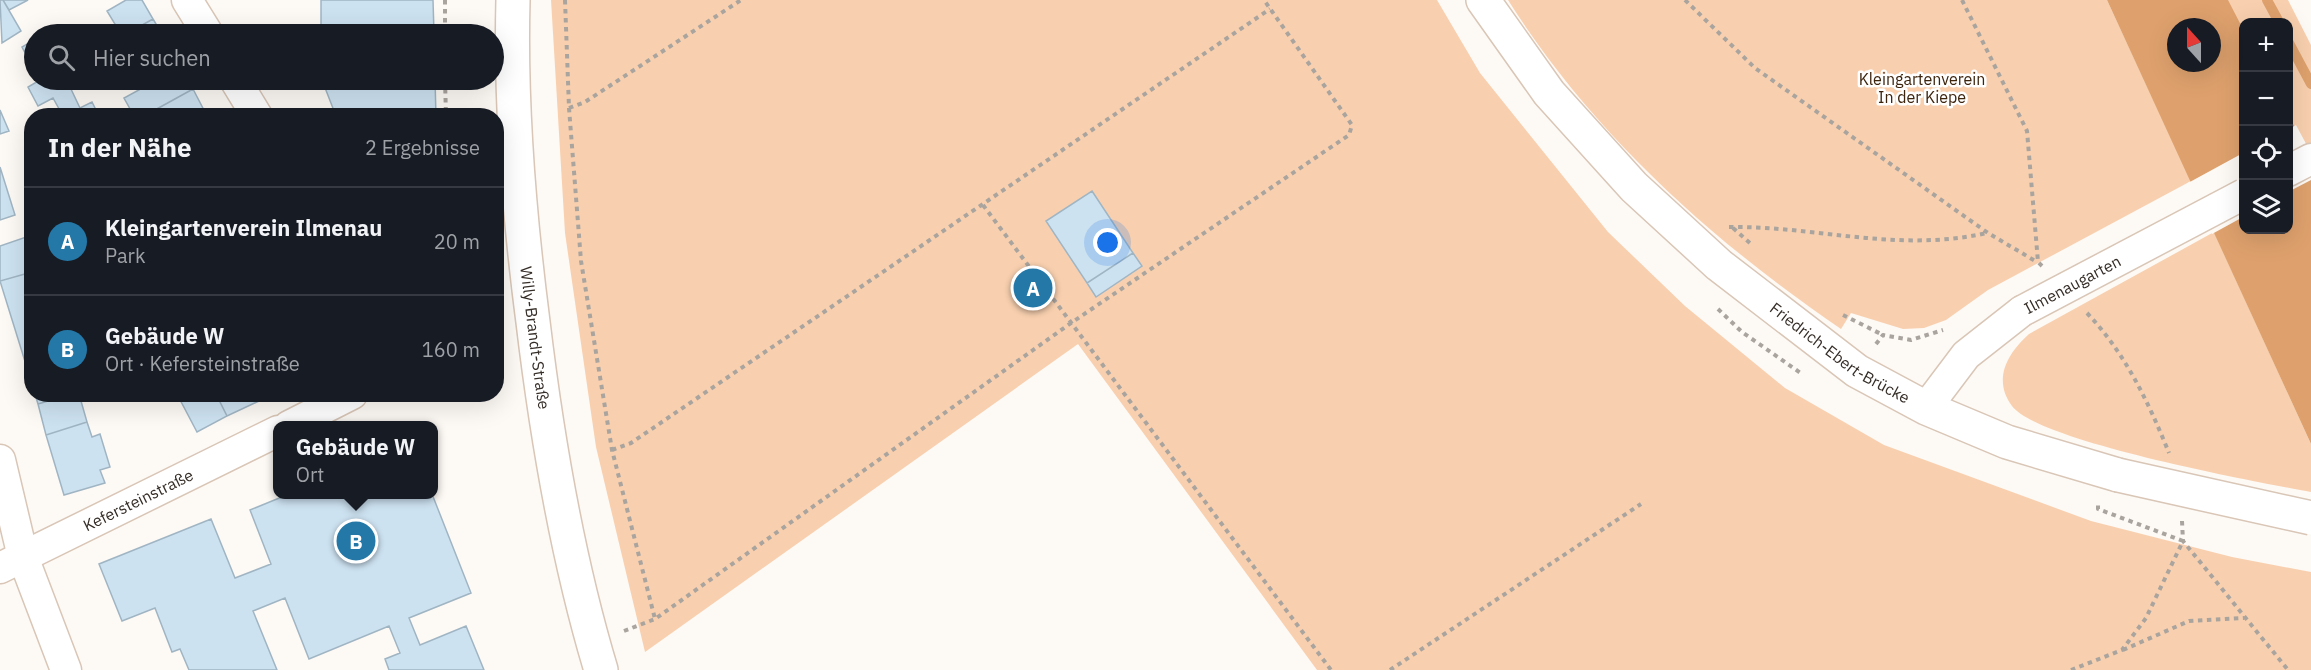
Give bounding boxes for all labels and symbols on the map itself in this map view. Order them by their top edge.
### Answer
north arrow [2167,18,2221,72]
park label: Kleingartenverein In der Kiepe [1859,69,1985,107]
your location [1093,228,1122,257]
street label: Ilmenaugarten [2021,251,2124,318]
street label: Willy-Brandt-Straße [516,265,555,411]
pin: A [1014,266,1052,310]
street label: Friedrich-Ebert-Brücke [1766,298,1914,408]
street label: Kefersteinstraße [80,464,197,535]
pin: B [336,518,376,564]

